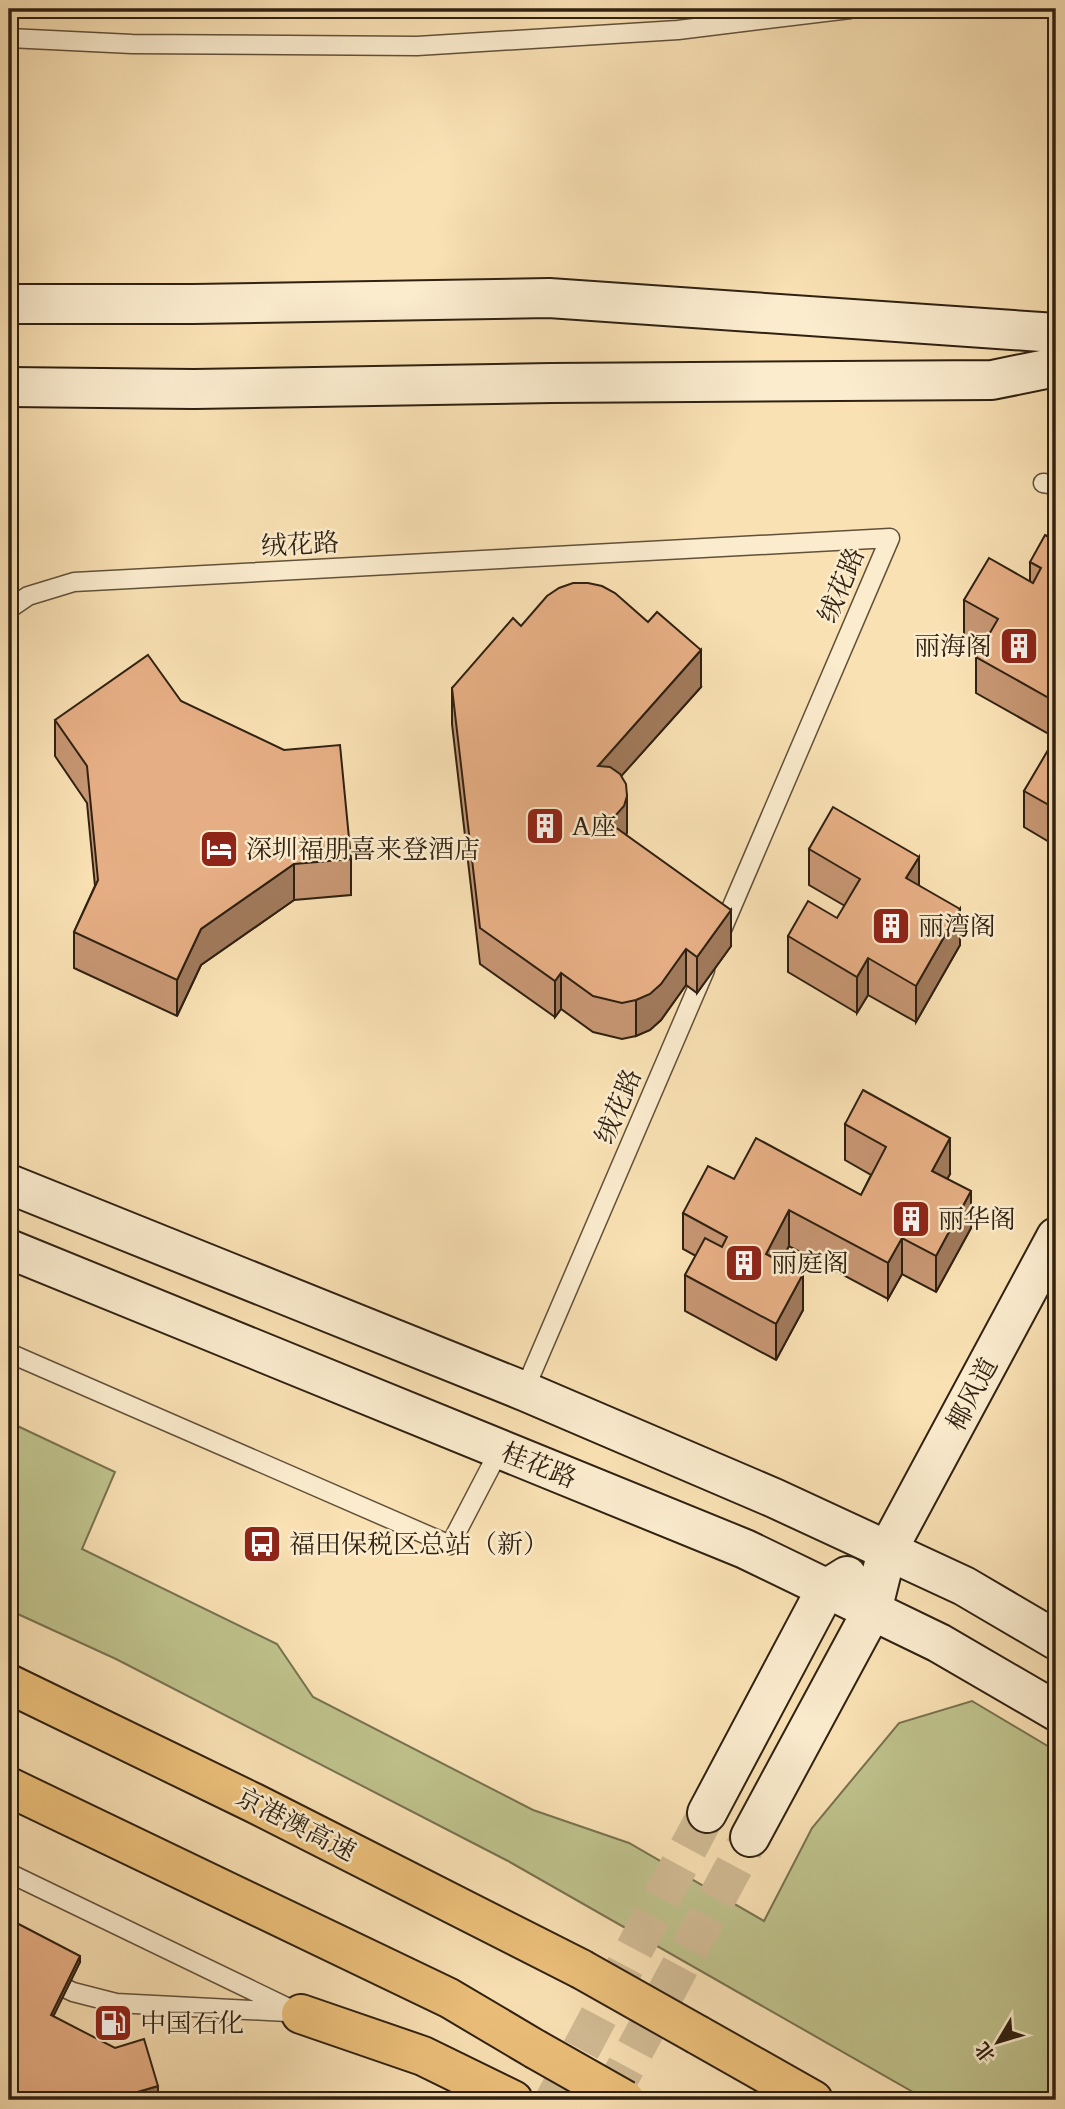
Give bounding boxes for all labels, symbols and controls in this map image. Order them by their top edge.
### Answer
street label: 绒花路 [260,525,340,564]
street label: 绒花路 [810,542,873,628]
building icon: 丽海阁 [998,625,1040,667]
place label: 丽海阁 [914,629,992,664]
building icon: A座 [524,805,566,847]
place label: A座 [572,809,617,844]
hotel icon: 深圳福朋喜来登酒店 [198,828,240,870]
place label: 深圳福朋喜来登酒店 [246,832,480,867]
building icon: 丽湾阁 [870,905,912,947]
place label: 丽湾阁 [918,909,996,944]
street label: 绒花路 [587,1063,650,1149]
building icon: 丽华阁 [890,1198,932,1240]
place label: 丽华阁 [938,1202,1016,1237]
building icon: 丽庭阁 [723,1242,765,1284]
place label: 丽庭阁 [771,1246,849,1281]
street label: 椰风道 [939,1352,1006,1437]
street label: 桂花路 [496,1435,582,1496]
bus stop icon: 福田保税区总站（新） [241,1523,283,1565]
place label: 福田保税区总站（新） [289,1527,549,1562]
street label: 京港澳高速 [230,1779,362,1870]
fuel station icon: 中国石化 [92,2002,134,2044]
place label: 中国石化 [140,2006,244,2041]
north arrow [964,2008,1034,2078]
text: 北 [969,2036,1001,2067]

